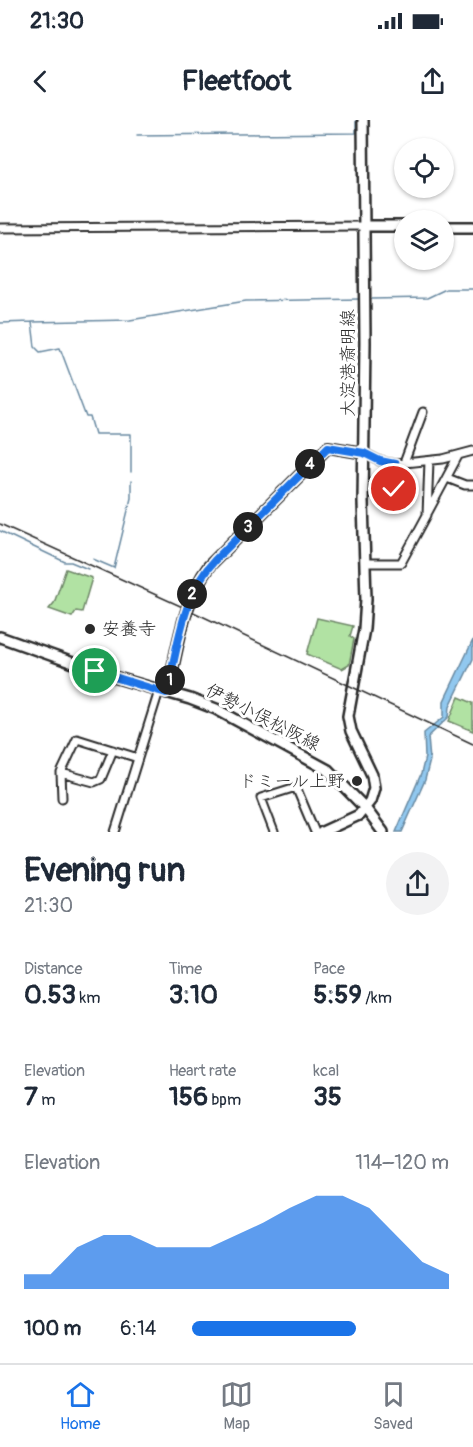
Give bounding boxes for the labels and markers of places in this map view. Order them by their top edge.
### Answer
pin: 4 [295,449,325,479]
pin [368,463,419,514]
pin: 3 [233,512,263,542]
pin: 2 [177,579,207,609]
place label: 安養寺 [102,618,156,641]
marker: 安養寺 [83,622,97,636]
pin [69,645,120,696]
pin: 1 [155,665,185,695]
place label: ドミール上野 [238,770,345,793]
marker: ドミール上野 [350,774,364,788]

